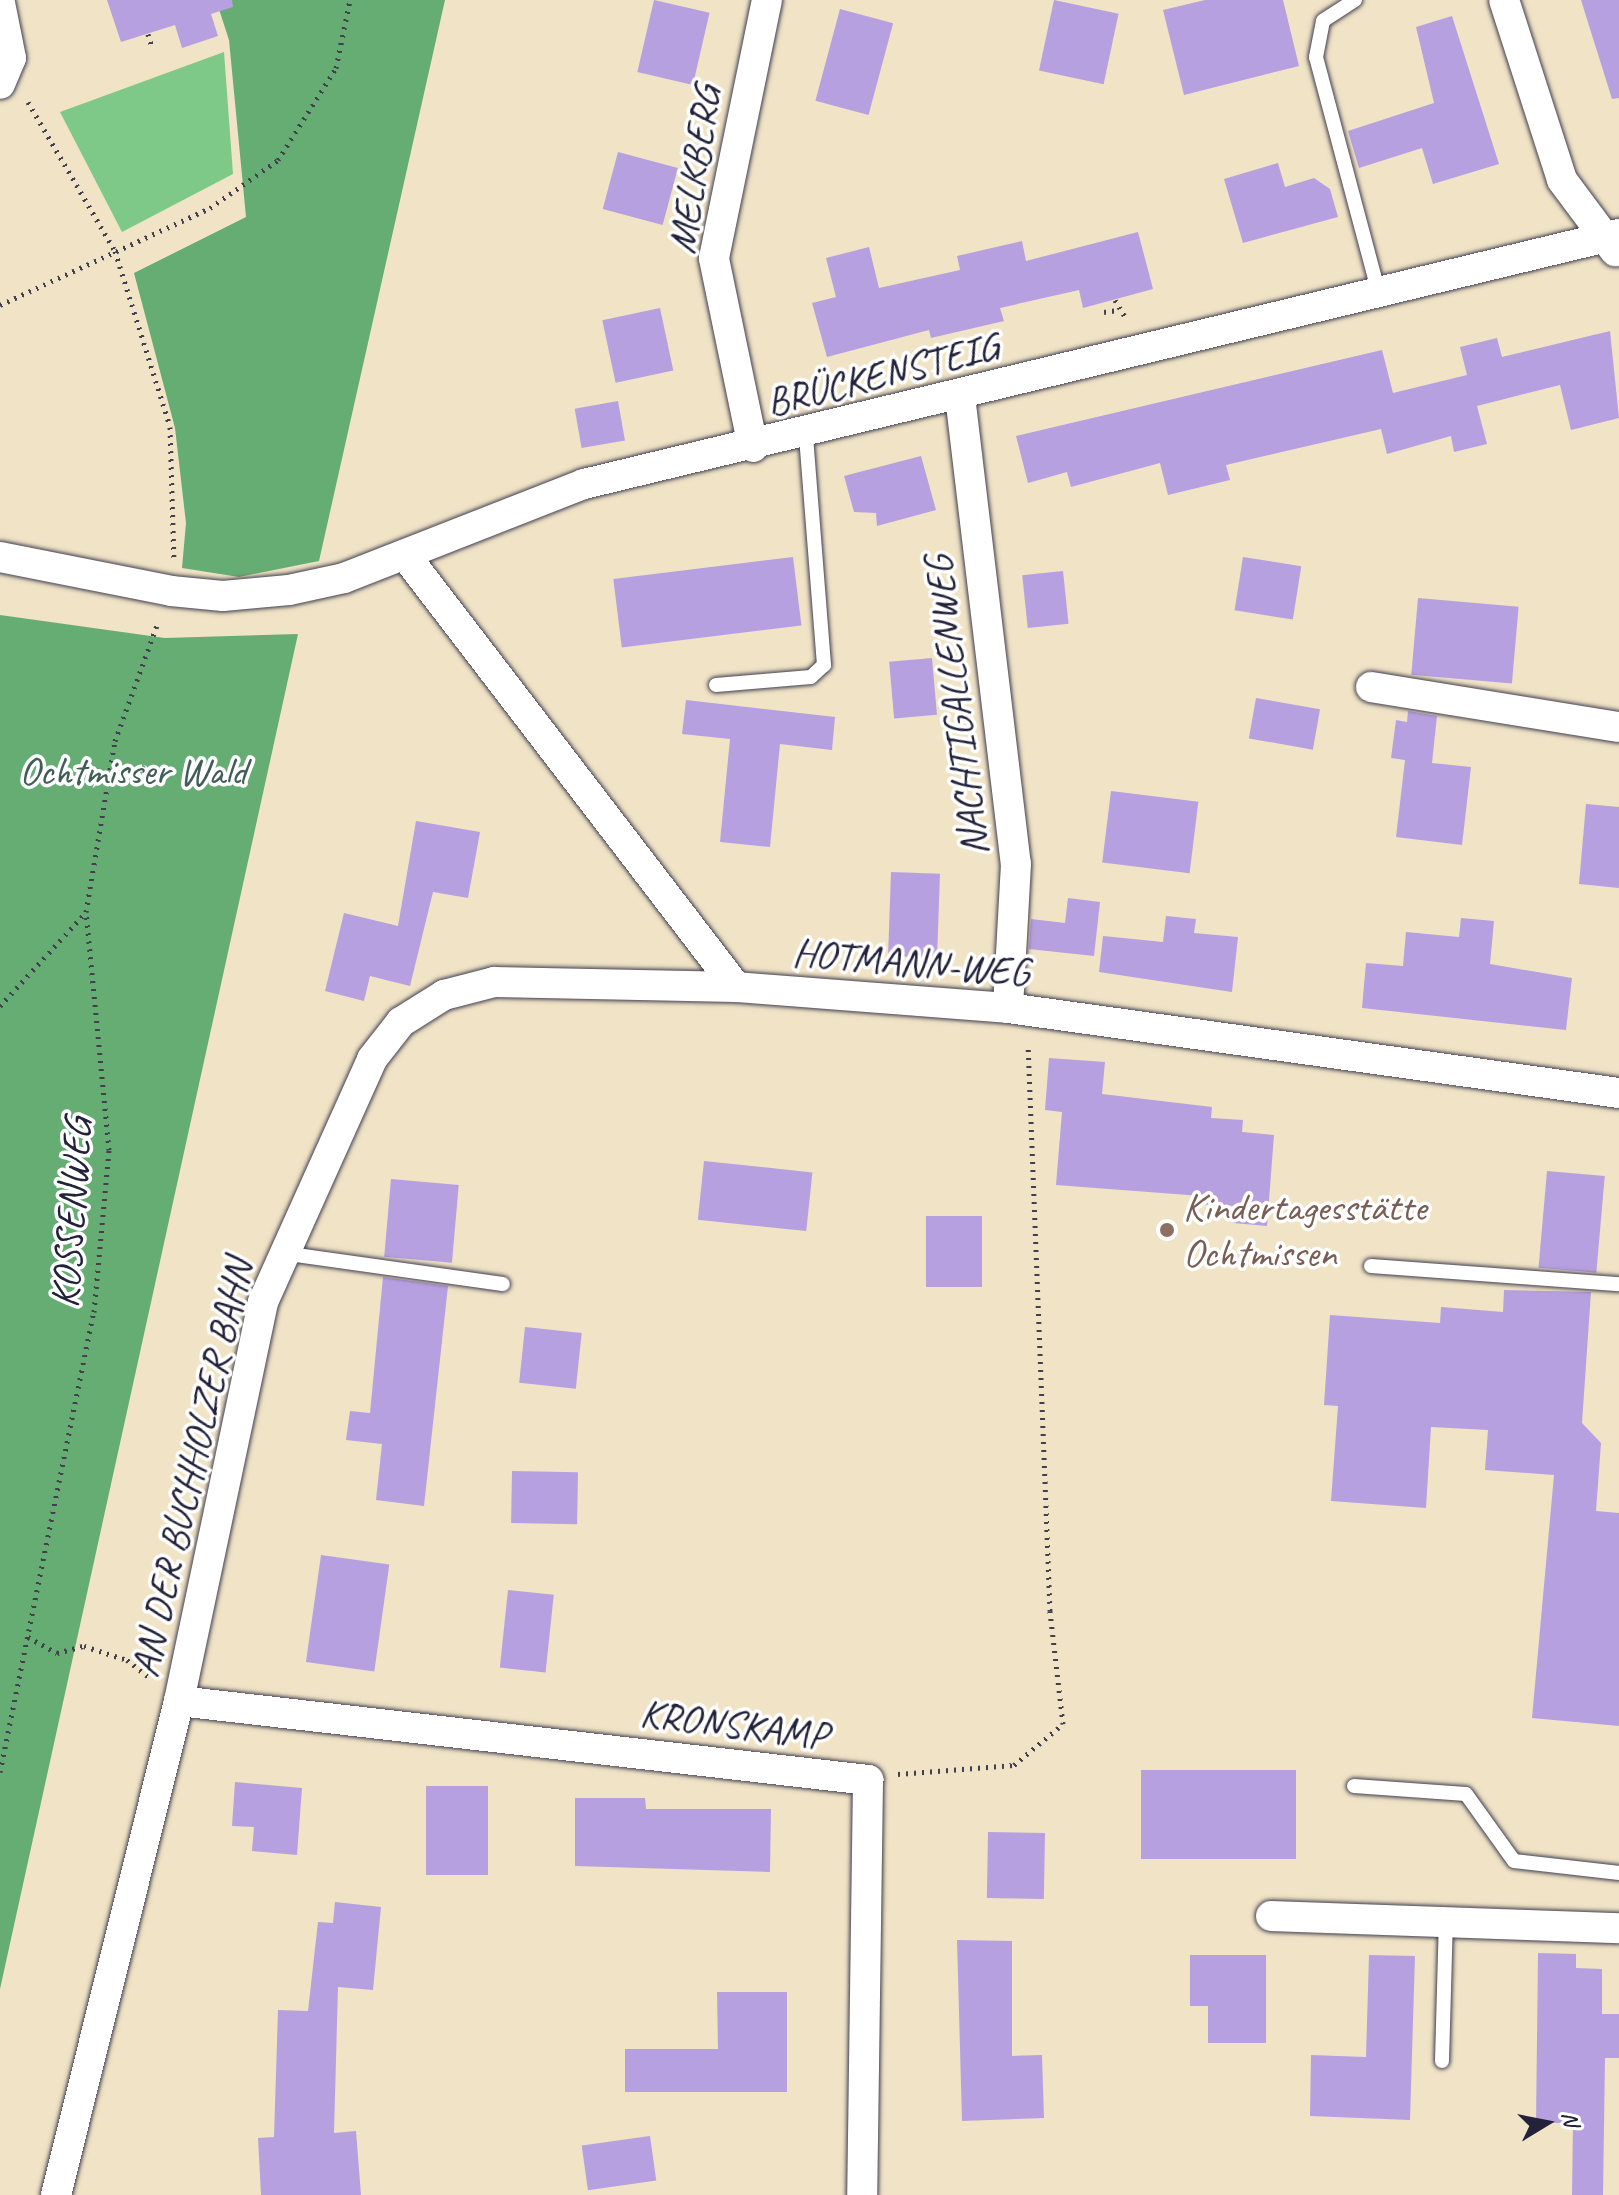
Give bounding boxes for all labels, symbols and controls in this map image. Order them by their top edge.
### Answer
street label: MELKBERG [657,83,731,257]
street label: BRÜCKENSTEIG [761,322,1003,426]
street label: NACHTIGALLENWEG [914,553,998,859]
park label: Ochtmisser Wald [19,747,247,795]
street label: HOTMANN-WEG [791,928,1031,996]
street label: KOSSENWEG [40,1117,102,1309]
place label: Kindertagesstätte Ochtmissen [1183,1183,1426,1277]
marker: Kindertagesstätte Ochtmissen [1158,1221,1176,1239]
street label: AN DER BUCHHOLZER BAHN [120,1255,262,1681]
street label: KRONSKAMP [638,1689,830,1759]
north arrow [1507,2083,1587,2163]
text: N [1556,2110,1586,2128]

